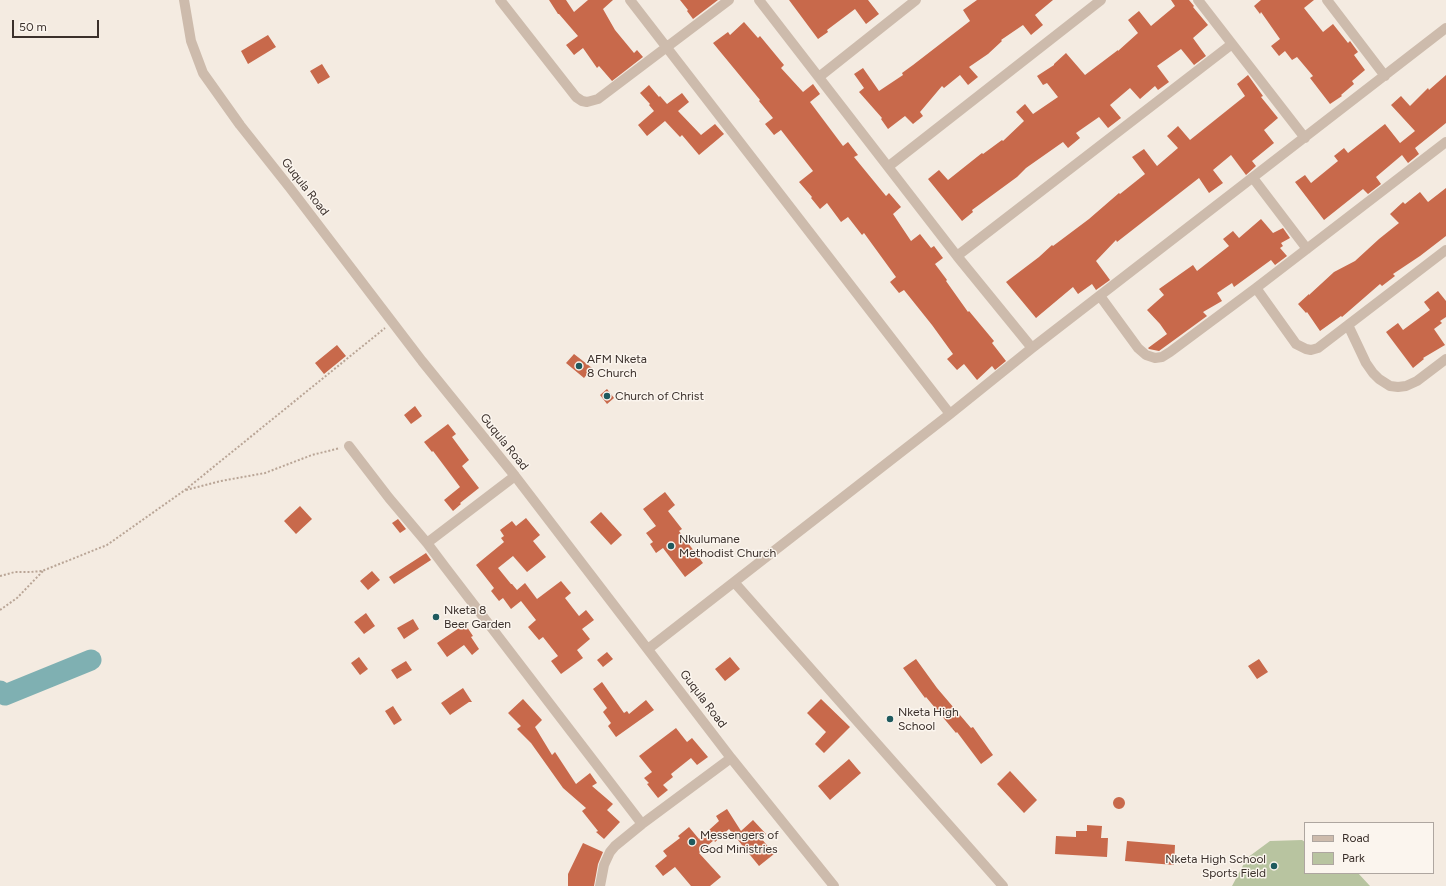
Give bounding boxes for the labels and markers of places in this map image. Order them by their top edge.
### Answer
place label: AFM Nketa 8 Church [587,352,647,380]
marker: AFM Nketa 8 Church [574,361,584,371]
place label: Church of Christ [615,389,704,403]
marker: Church of Christ [602,391,612,401]
place label: Nkulumane Methodist Church [679,532,776,560]
marker: Nkulumane Methodist Church [666,541,676,551]
place label: Nketa 8 Beer Garden [444,603,511,631]
marker: Nketa 8 Beer Garden [431,612,441,622]
place label: Nketa High School [898,705,959,733]
marker: Nketa High School [885,714,895,724]
place label: Messengers of God Ministries [700,828,779,856]
marker: Messengers of God Ministries [687,837,697,847]
place label: Nketa High School Sports Field [1165,852,1266,880]
marker: Nketa High School Sports Field [1269,861,1279,871]

